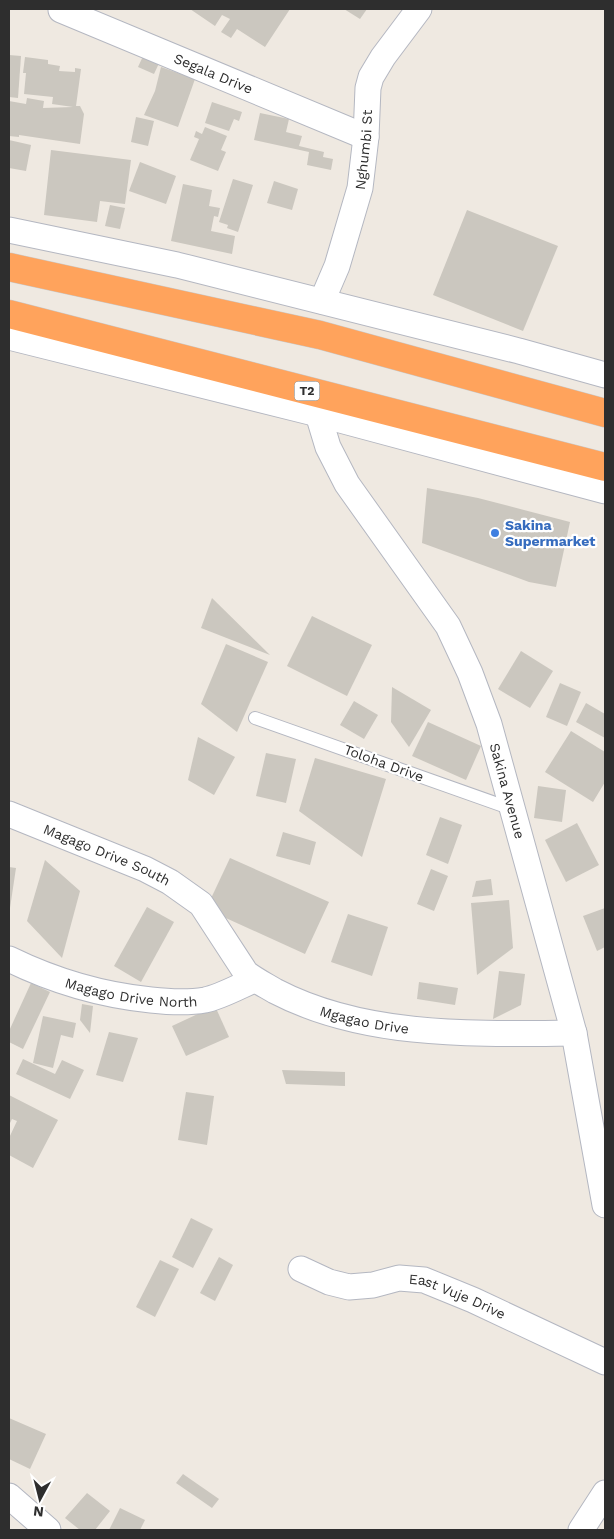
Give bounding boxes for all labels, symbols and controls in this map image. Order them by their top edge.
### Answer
street label: Segala Drive [171,50,255,97]
street label: Nghumbi St [352,109,375,191]
road number: T2 [294,382,320,401]
place label: Sakina Supermarket [505,517,595,549]
marker: Sakina Supermarket [489,527,501,539]
street label: Toloha Drive [342,741,426,785]
street label: Sakina Avenue [487,741,528,840]
street label: Magago Drive South [41,821,173,889]
street label: Magago Drive North [63,974,198,1010]
street label: Mgagao Drive [318,1003,410,1037]
street label: East Vuje Drive [408,1271,508,1322]
north arrow [15,1474,65,1524]
text: N [32,1503,45,1520]

